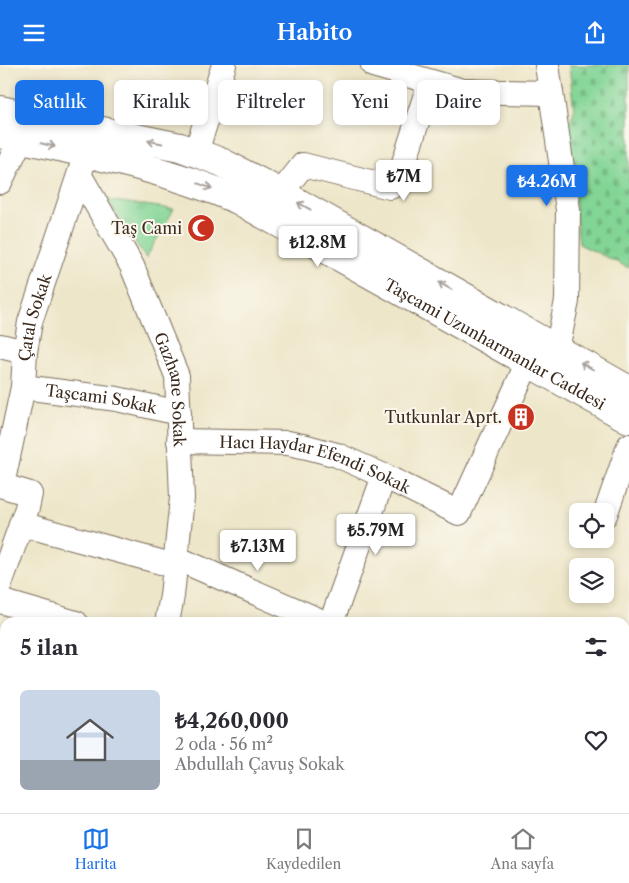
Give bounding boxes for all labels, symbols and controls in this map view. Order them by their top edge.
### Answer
icon: menu [20,19,48,47]
text: Habito [277,19,352,46]
icon: share [581,19,609,47]
chip: Satılık [15,80,104,125]
chip: Kiralık [114,80,208,125]
chip: Filtreler [218,80,323,125]
chip: Yeni [333,80,407,125]
chip: Daire [417,80,500,125]
one-way arrow [148,137,164,147]
one-way arrow [39,141,55,150]
pin: ₺7M [380,159,428,202]
pin: ₺4.26M [506,165,588,207]
text: ₺7M [387,166,421,186]
text: ₺4.26M [517,171,577,191]
one-way arrow [196,182,212,191]
one-way arrow [297,201,312,210]
mosque icon: Taş Cami [186,213,216,243]
place label: Taş Cami [111,218,182,238]
pin: ₺12.8M [277,225,359,268]
text: ₺12.8M [289,232,347,252]
street label: Çatal Sokak [14,270,56,362]
street label: Taşcami Uzunharmanlar Caddesi [381,274,609,414]
one-way arrow [438,281,453,291]
street label: Gazhane Sokak [150,329,190,448]
one-way arrow [580,361,594,371]
street label: Taşcami Sokak [44,380,160,418]
building icon: Tutkunlar Aprt. [506,402,536,432]
place label: Tutkunlar Aprt. [384,407,502,427]
street label: Hacı Haydar Efendi Sokak [219,432,415,498]
map controls [569,503,614,603]
button: locate [569,503,614,548]
pin: ₺5.79M [335,513,417,556]
text: ₺5.79M [347,520,405,540]
pin: ₺7.13M [217,529,299,572]
text: ₺7.13M [231,536,285,556]
button: layers [569,558,614,603]
icon: filters [582,633,610,661]
text: 5 ilan [20,635,78,660]
text: ₺4,260,000 [175,708,289,733]
icon: home [60,710,120,770]
icon: heart [582,726,610,754]
text: 2 oda · 56 m² [175,734,273,754]
text: Abdullah Çavuş Sokak [175,754,344,774]
tab: Harita [75,825,117,873]
tab: Kaydedilen [266,825,341,873]
tab: Ana sayfa [491,825,554,873]

